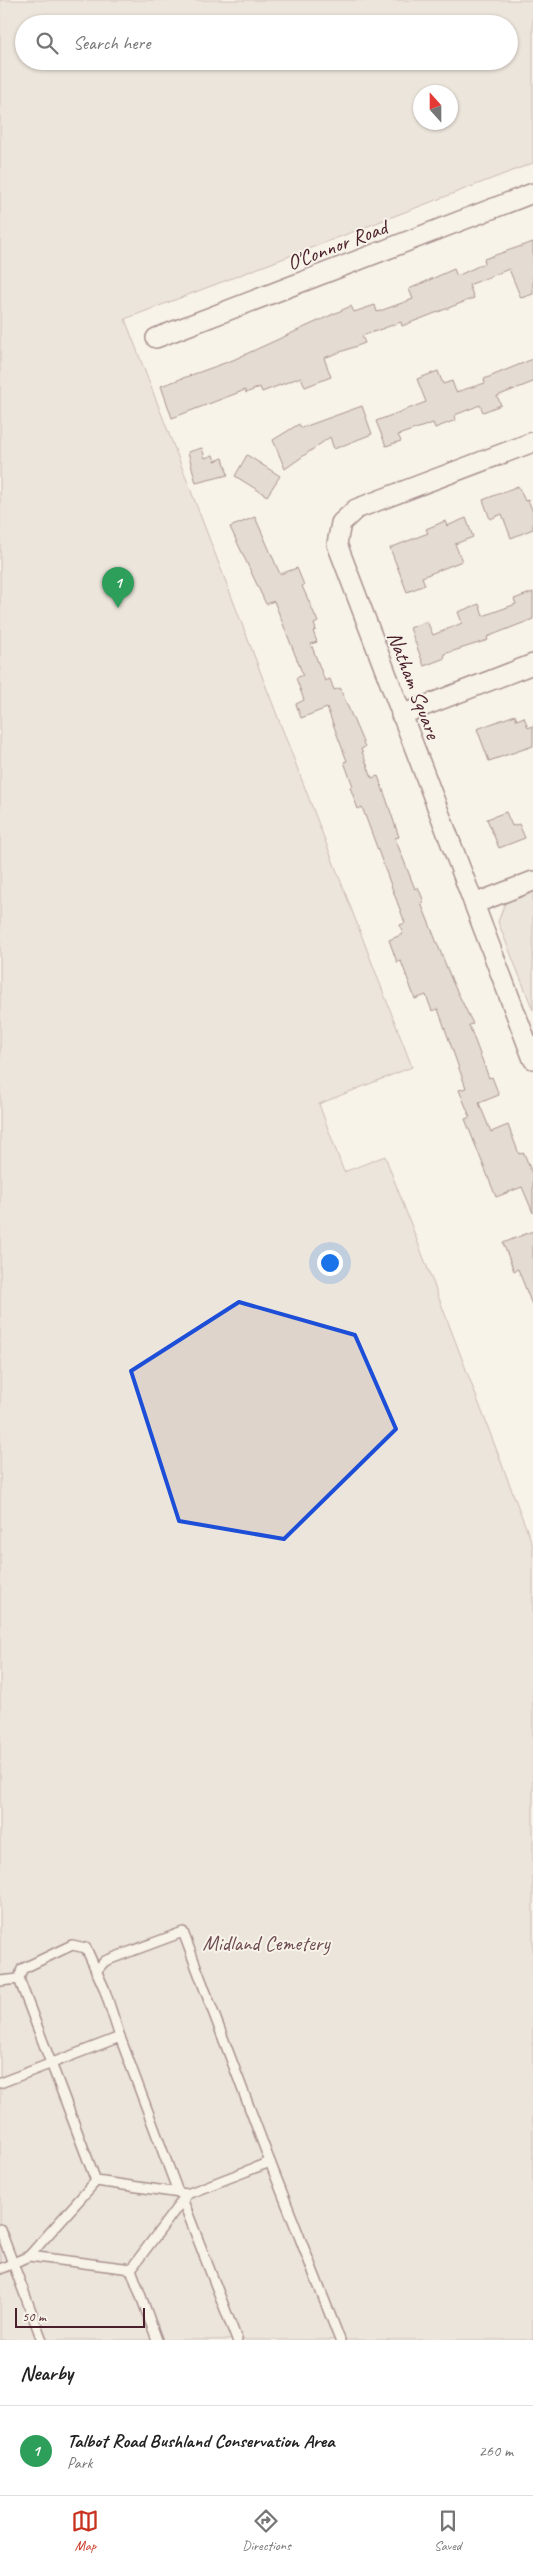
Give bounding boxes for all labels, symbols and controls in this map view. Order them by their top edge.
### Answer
search box [15,15,518,70]
icon: search [33,29,61,57]
text: Search here [73,31,150,55]
north arrow [413,85,458,130]
street label: O'Connor Road [283,213,394,276]
pin: 1 [102,567,134,608]
street label: Natham Square [382,628,447,743]
your location [317,1250,343,1276]
park label: Midland Cemetery [202,1930,331,1956]
scale bar [15,2305,145,2328]
text: 50 m [22,2308,46,2325]
text: Nearby [20,2360,73,2386]
text: Talbot Road Bushland Conservation Area [67,2429,335,2453]
text: 1 [32,2441,40,2461]
text: 260 m [479,2441,513,2461]
text: Park [67,2453,92,2473]
tab: Map [71,2507,99,2554]
tab: Directions [242,2507,291,2554]
tab: Saved [434,2507,462,2554]

